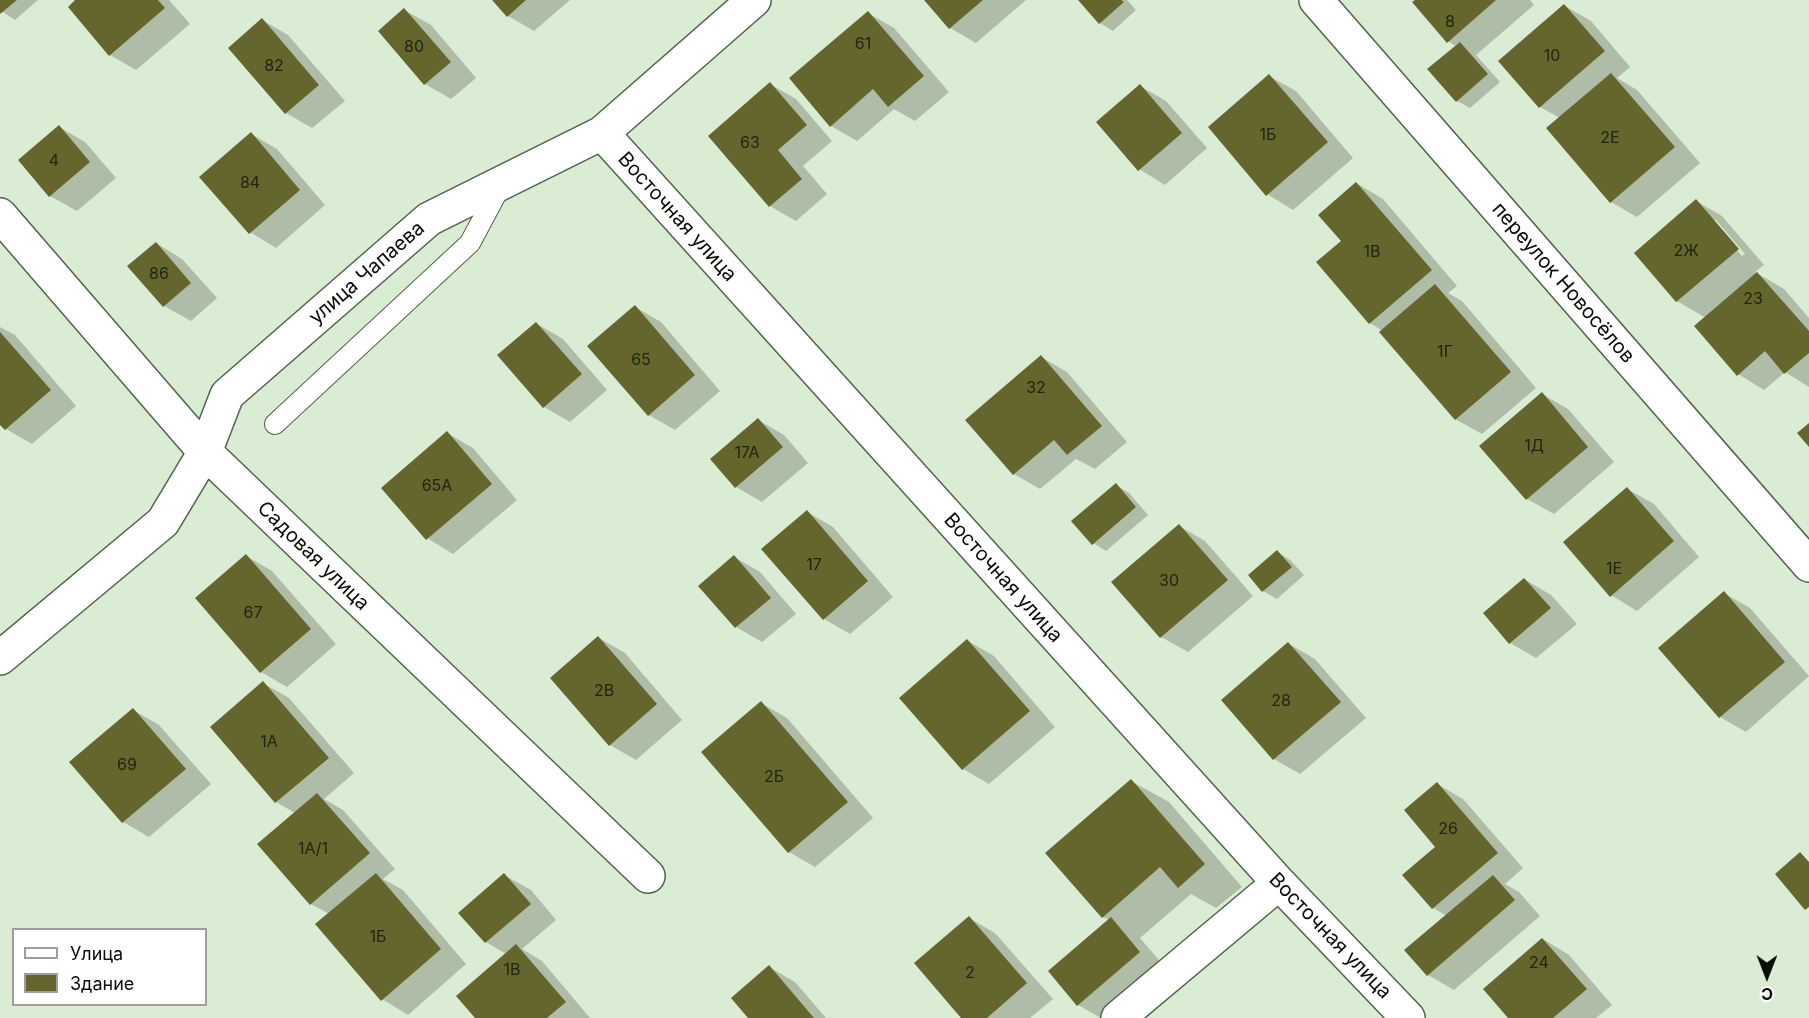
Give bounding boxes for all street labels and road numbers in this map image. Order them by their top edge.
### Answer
street label: Восточная улица [613,147,741,287]
street label: переулок Новосёлов [1487,198,1639,368]
street label: улица Чапаева [304,216,430,330]
street label: Садовая улица [252,496,374,616]
street label: Восточная улица [939,508,1067,648]
street label: Восточная улица [1264,868,1396,1004]

